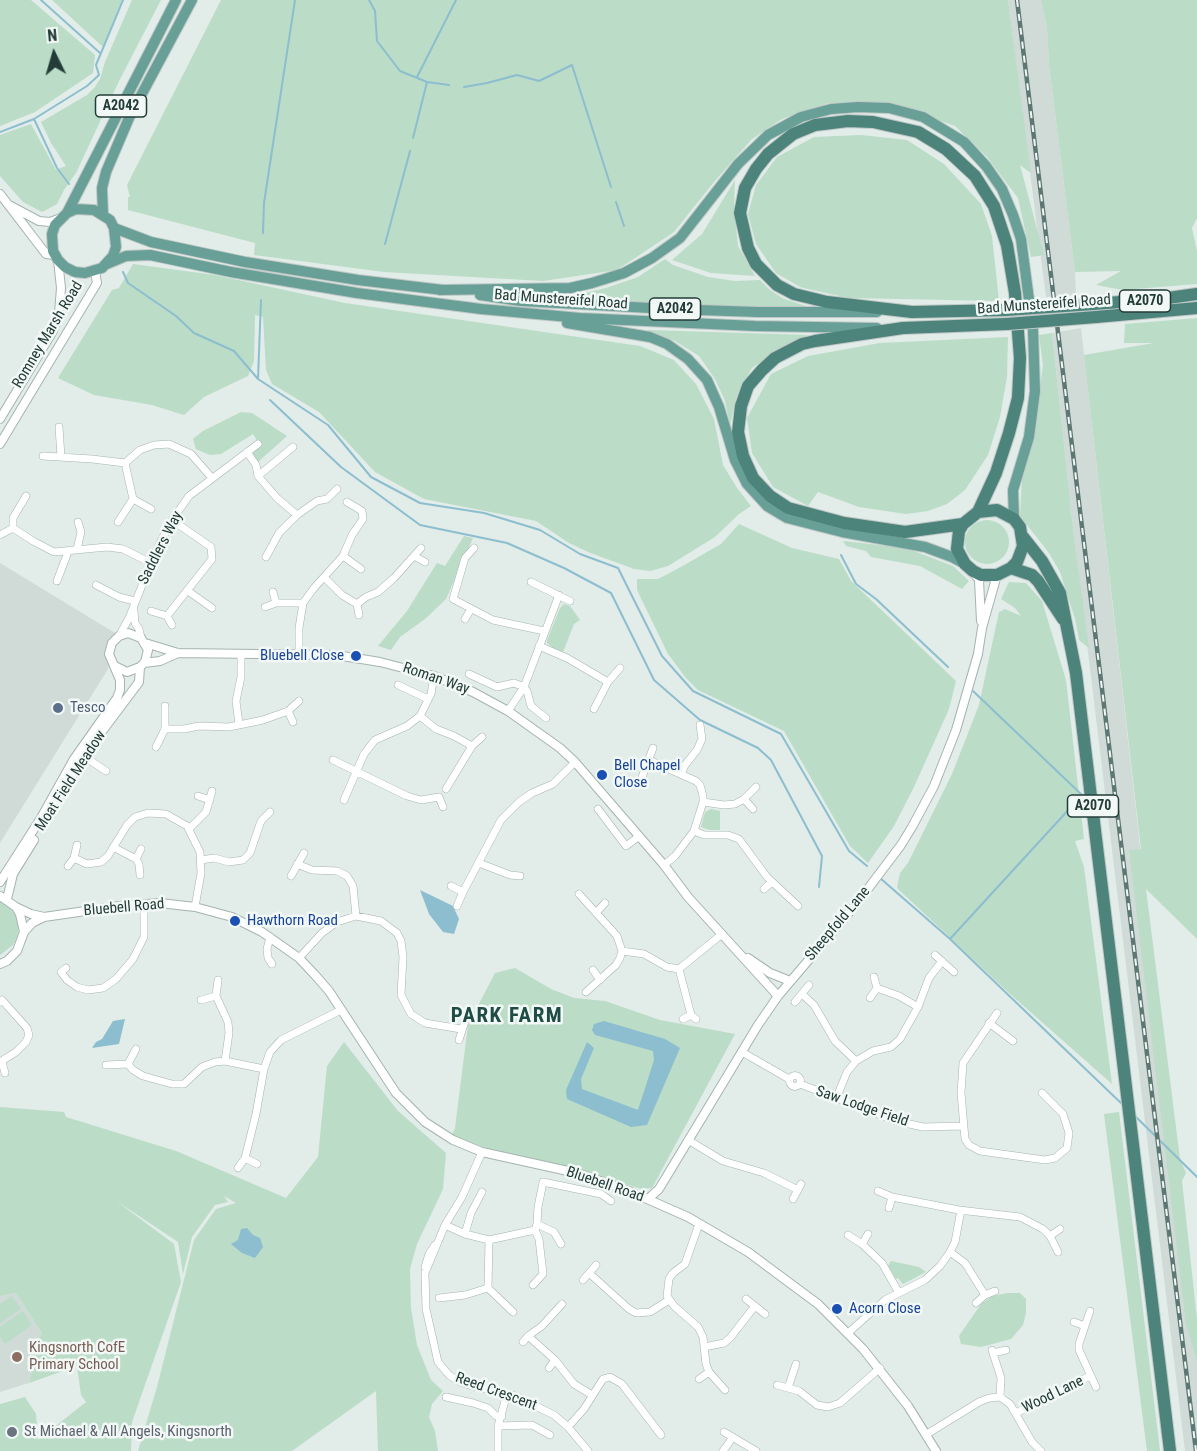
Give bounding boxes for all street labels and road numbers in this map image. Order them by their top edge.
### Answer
road number: A2042 [96,95,146,117]
street label: Romney Marsh Road [9,278,87,392]
street label: Bad Munstereifel Road [494,286,628,314]
road number: A2070 [1120,290,1170,312]
street label: Bad Munstereifel Road [977,291,1111,319]
road number: A2042 [650,298,700,320]
street label: Saddlers Way [135,508,187,588]
street label: Roman Way [400,659,472,699]
street label: Moat Field Meadow [32,727,110,835]
road number: A2070 [1068,795,1118,817]
street label: Sheepfold Lane [802,883,874,965]
street label: Bluebell Road [83,896,165,920]
street label: Saw Lodge Field [813,1083,911,1131]
street label: Bluebell Road [564,1163,646,1207]
street label: Reed Crescent [453,1369,539,1415]
street label: Wood Lane [1020,1372,1086,1418]

